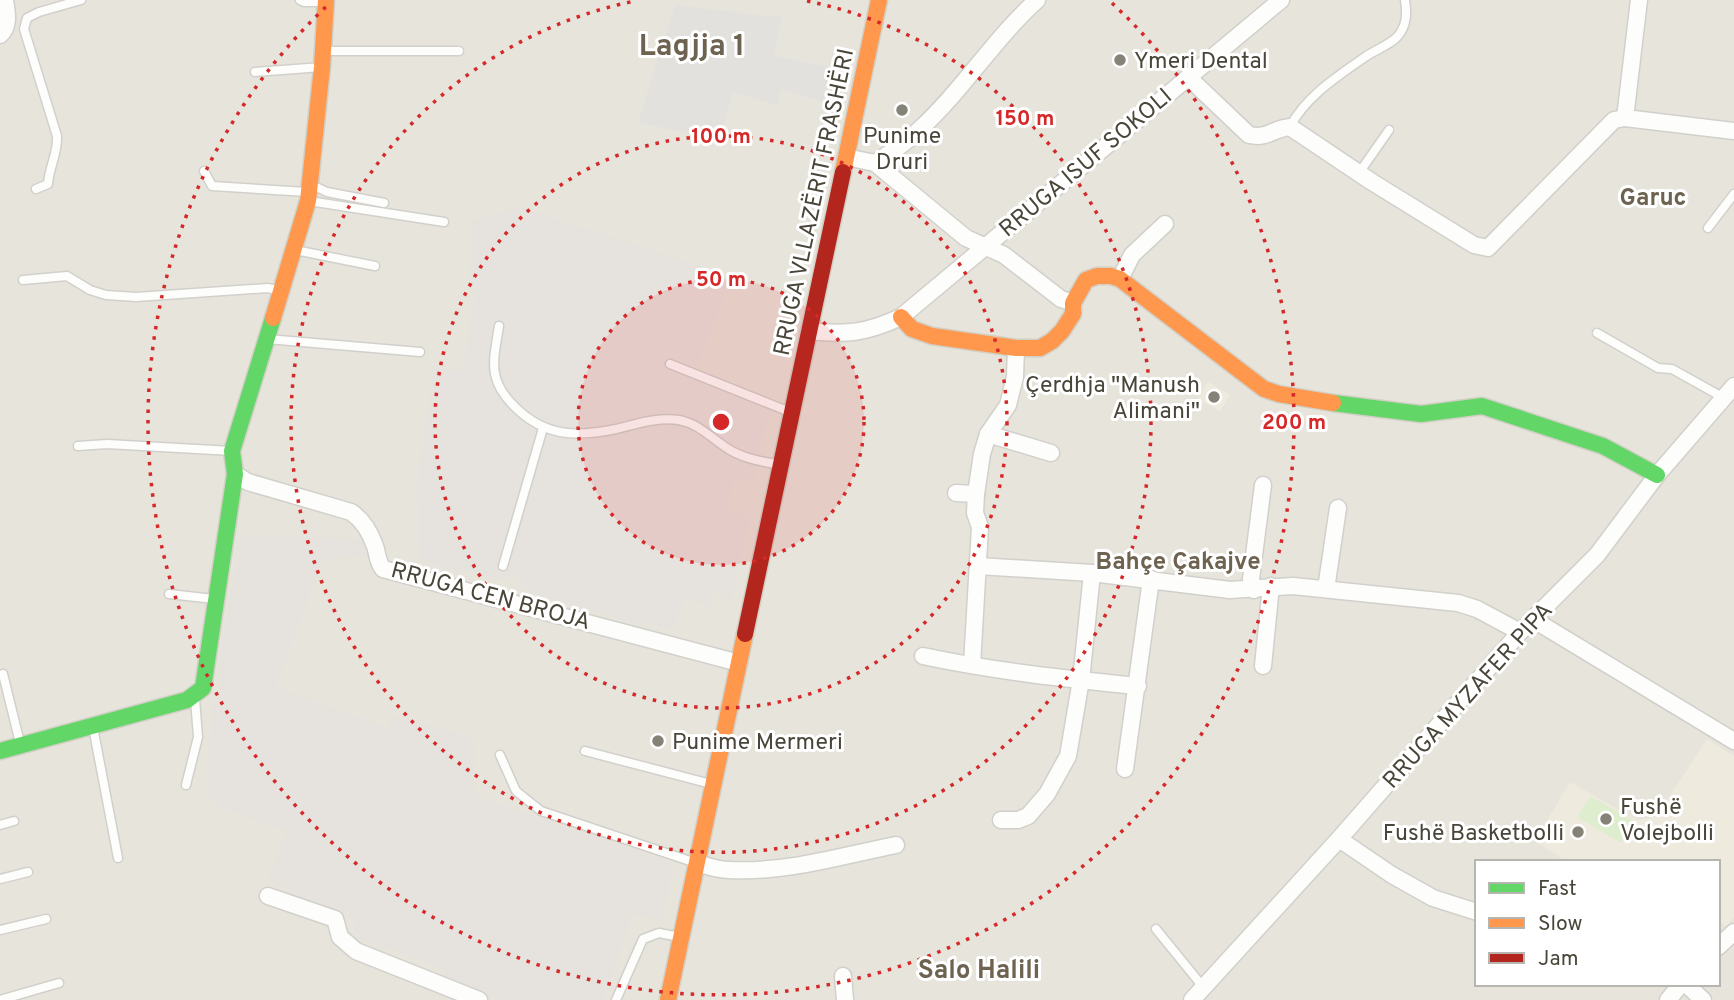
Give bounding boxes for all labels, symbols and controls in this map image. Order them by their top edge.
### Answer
district label: Lagjja 1 [639,29,745,66]
street label: RRUGA VLLAZËRIT FRASHËRI [768,46,862,359]
place label: Ymeri Dental [1134,48,1268,77]
marker: Ymeri Dental [1112,52,1128,68]
street label: RRUGA ISUF SOKOLI [994,83,1179,245]
marker: Punime Druri [894,102,910,118]
text: 150 m [996,106,1054,133]
place label: Punime Druri [863,123,941,178]
text: 100 m [691,124,751,151]
district label: Garuc [1620,184,1686,214]
text: 50 m [696,267,746,294]
place label: Çerdhja "Manush Alimani" [1025,372,1200,427]
marker: Çerdhja "Manush Alimani" [1206,389,1222,405]
centre of rings [709,410,733,434]
text: 200 m [1262,410,1326,437]
district label: Bahçe Çakajve [1095,548,1261,578]
street label: RRUGA CEN BROJA [387,557,593,638]
street label: RRUGA MYZAFER PIPA [1378,598,1560,796]
place label: Punime Mermeri [672,729,843,758]
marker: Punime Mermeri [650,733,666,749]
place label: Fushë Volejbolli [1620,794,1714,849]
marker: Fushë Volejbolli [1598,811,1614,827]
place label: Fushë Basketbolli [1383,820,1564,849]
marker: Fushë Basketbolli [1570,824,1586,840]
legend [1475,860,1720,986]
text: Fast [1538,876,1577,903]
text: Slow [1538,911,1583,938]
text: Jam [1538,946,1579,973]
district label: Salo Halili [918,955,1040,988]

